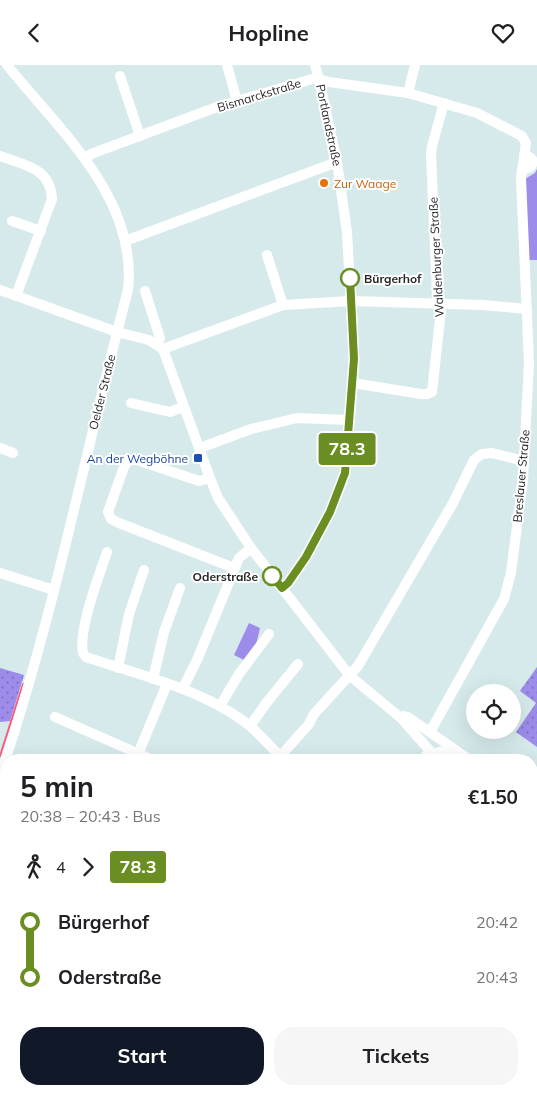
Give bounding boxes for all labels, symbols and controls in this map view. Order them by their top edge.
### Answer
icon: back [20,19,48,47]
text: Hopline [228,19,309,47]
icon: heart [489,19,517,47]
street label: Bismarckstraße [215,75,303,115]
street label: Portlandstraße [313,83,345,167]
place label: Zur Waage [334,176,396,191]
marker: Zur Waage [318,177,330,189]
street label: Waldenburger Straße [425,196,447,318]
marker: Bürgerhof [340,268,360,288]
place label: Bürgerhof [364,271,422,286]
street label: Oelder Straße [85,353,119,431]
street label: Breslauer Straße [509,429,533,523]
line badge: 78.3 [312,433,382,465]
text: 78.3 [329,437,365,460]
place label: An der Wegböhne [87,451,188,466]
marker: An der Wegböhne [192,452,204,464]
marker: Oderstraße [262,566,282,586]
place label: Oderstraße [193,569,258,584]
map controls [466,684,521,739]
button: locate [466,684,521,739]
text: 5 min [20,769,94,804]
text: €1.50 [468,785,518,809]
text: 20:38 – 20:43 · Bus [20,806,161,826]
icon: walk [20,853,48,881]
icon: forward [74,853,102,881]
text: 78.3 [120,855,156,878]
text: 4 [56,857,66,877]
text: Bürgerhof [58,910,149,934]
text: 20:42 [476,912,518,932]
text: Oderstraße [58,965,162,989]
text: 20:43 [476,967,518,987]
button: Start [20,1027,264,1085]
button: Tickets [274,1027,518,1085]

